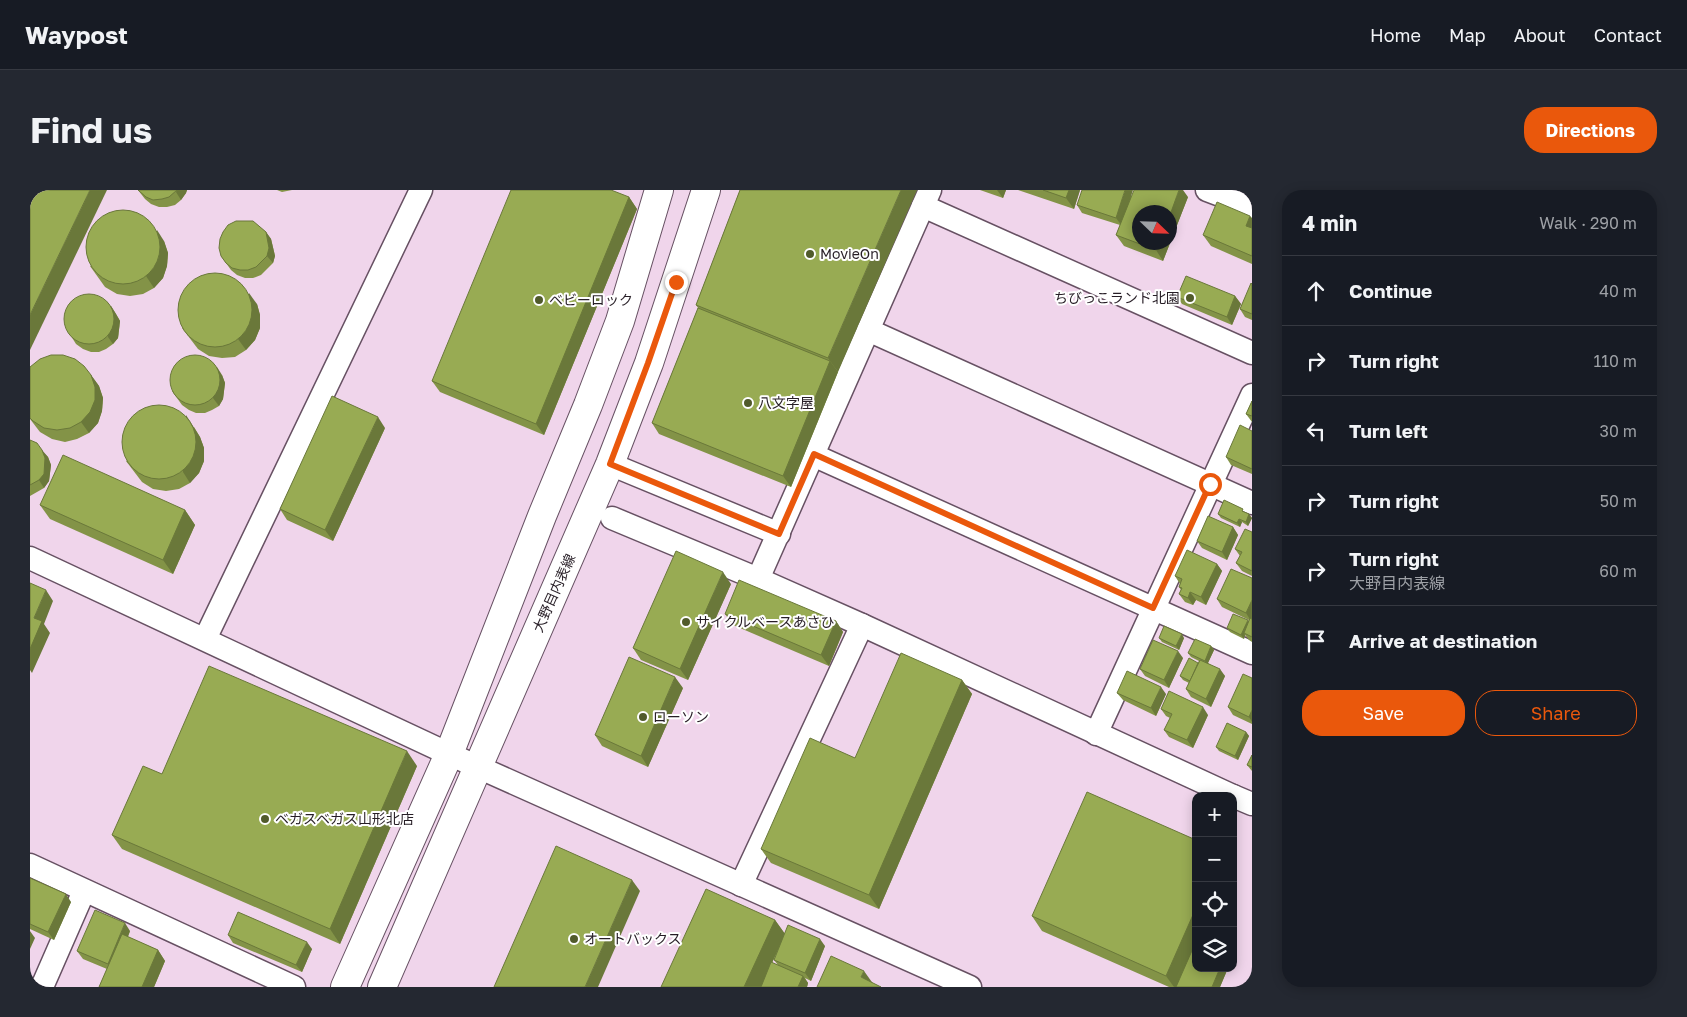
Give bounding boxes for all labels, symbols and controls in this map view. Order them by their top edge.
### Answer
text: Waypost [25,20,128,49]
text: Home [1370,24,1421,46]
text: Map [1449,24,1486,46]
text: About [1514,24,1566,46]
text: Contact [1594,24,1662,46]
button: Directions [1524,107,1657,153]
text: Find us [30,109,152,151]
north arrow [1132,205,1177,250]
text: 4 min [1302,210,1357,236]
text: Walk · 290 m [1539,213,1637,233]
place label: MovieOn [820,245,879,262]
marker: MovieOn [804,248,816,260]
route end [665,271,688,294]
icon: ahead [1302,277,1330,305]
text: Continue [1349,279,1432,302]
text: 40 m [1599,281,1637,301]
place label: ちびっこランド北園 [1054,289,1180,306]
place label: ベビーロック [549,291,633,308]
marker: ちびっこランド北園 [1184,292,1196,304]
marker: ベビーロック [533,294,545,306]
icon: right [1302,347,1330,375]
text: Turn right [1349,349,1439,372]
text: 110 m [1593,351,1637,371]
place label: 八文字屋 [758,394,814,411]
marker: 八文字屋 [742,397,754,409]
icon: left [1302,417,1330,445]
text: Turn left [1349,419,1428,442]
text: 30 m [1600,421,1637,441]
route start [1199,473,1222,496]
icon: right [1302,487,1330,515]
text: Turn right [1349,489,1439,512]
text: 50 m [1600,491,1637,511]
text: Turn right [1349,547,1439,570]
street label: 大野目内表線 [529,551,578,635]
icon: right [1302,557,1330,585]
text: 60 m [1599,561,1637,581]
text: 大野目内表線 [1349,573,1445,593]
place label: サイクルベースあさひ [696,613,835,630]
marker: サイクルベースあさひ [680,616,692,628]
icon: arrive [1302,627,1330,655]
text: Arrive at destination [1349,629,1537,652]
button: Save [1302,690,1465,736]
button: Share [1475,690,1637,736]
place label: ローソン [653,708,709,725]
marker: ローソン [637,711,649,723]
map controls [1192,792,1237,972]
button: + [1192,792,1237,837]
place label: ベガスベガス山形北店 [275,810,414,827]
marker: ベガスベガス山形北店 [259,813,271,825]
button: − [1192,837,1237,882]
button: locate [1192,882,1237,927]
button: layers [1192,927,1237,972]
place label: オートバックス [584,930,682,947]
marker: オートバックス [568,933,580,945]

